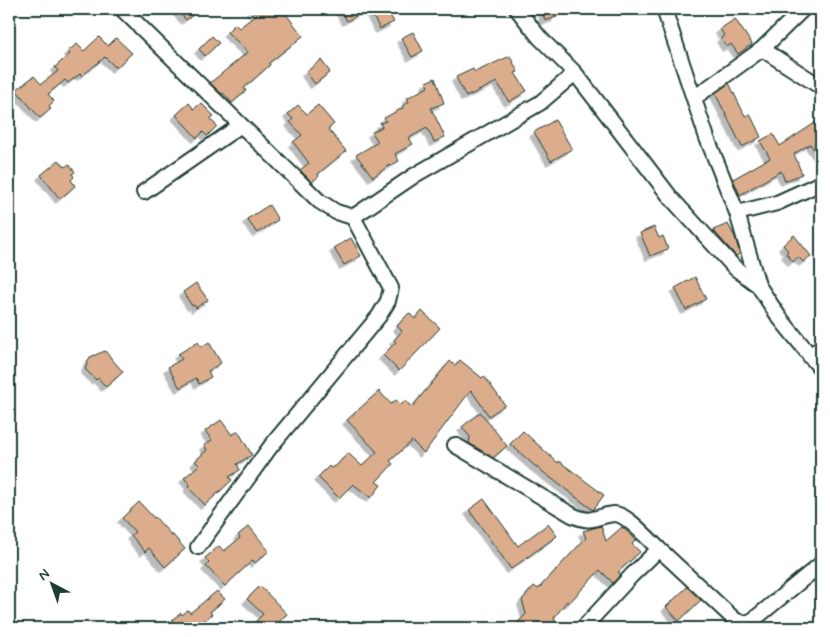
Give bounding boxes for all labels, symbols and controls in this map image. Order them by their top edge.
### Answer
north arrow [28,560,78,610]
text: N [35,565,54,585]

